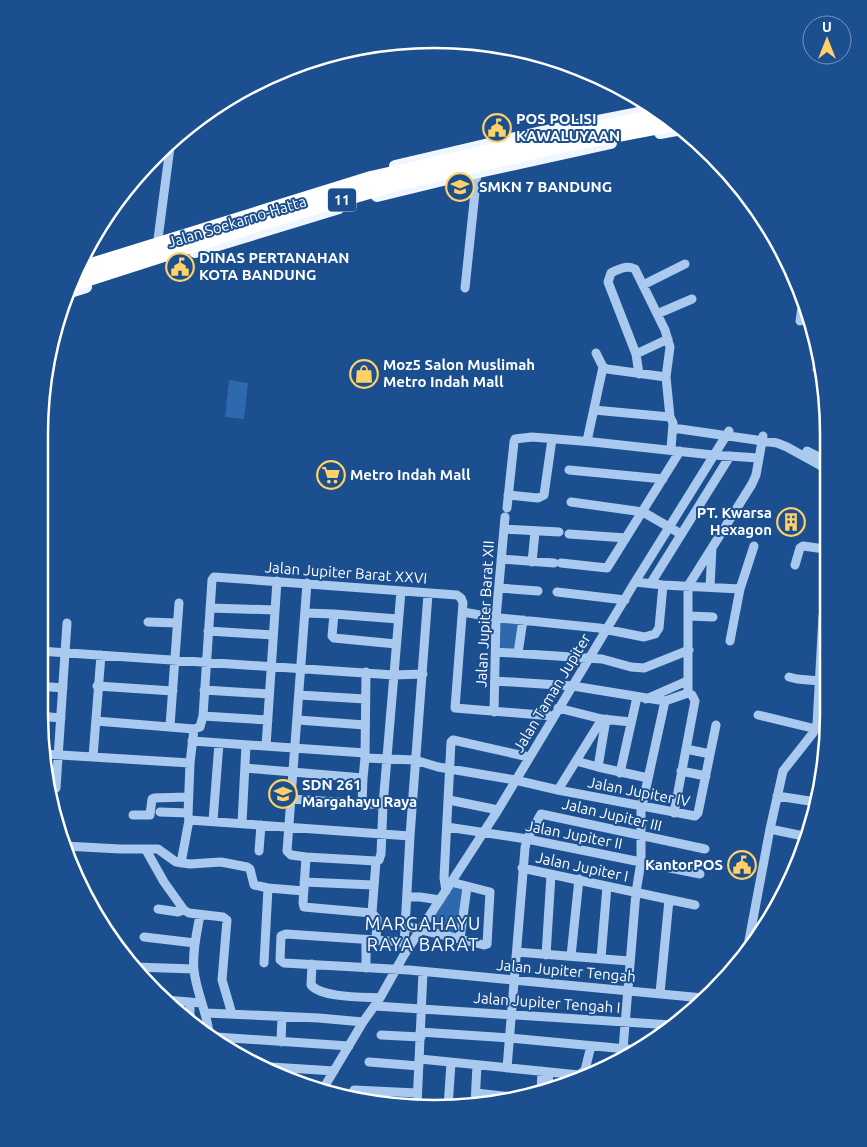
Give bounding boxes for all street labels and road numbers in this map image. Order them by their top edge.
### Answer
road number: 11 [328,188,356,212]
street label: Jalan Soekarno-Hatta [166,192,308,251]
street label: Jalan Jupiter Barat XII [472,540,497,688]
street label: Jalan Jupiter Barat XXVI [264,558,428,587]
street label: Jalan Taman Jupiter [510,630,594,755]
street label: Jalan Jupiter IV [587,773,692,810]
street label: Jalan Jupiter III [560,795,664,835]
street label: Jalan Jupiter II [524,817,624,853]
street label: Jalan Jupiter I [534,848,630,885]
street label: Jalan Jupiter Tengah [496,956,636,985]
street label: Jalan Jupiter Tengah I [473,989,621,1016]

